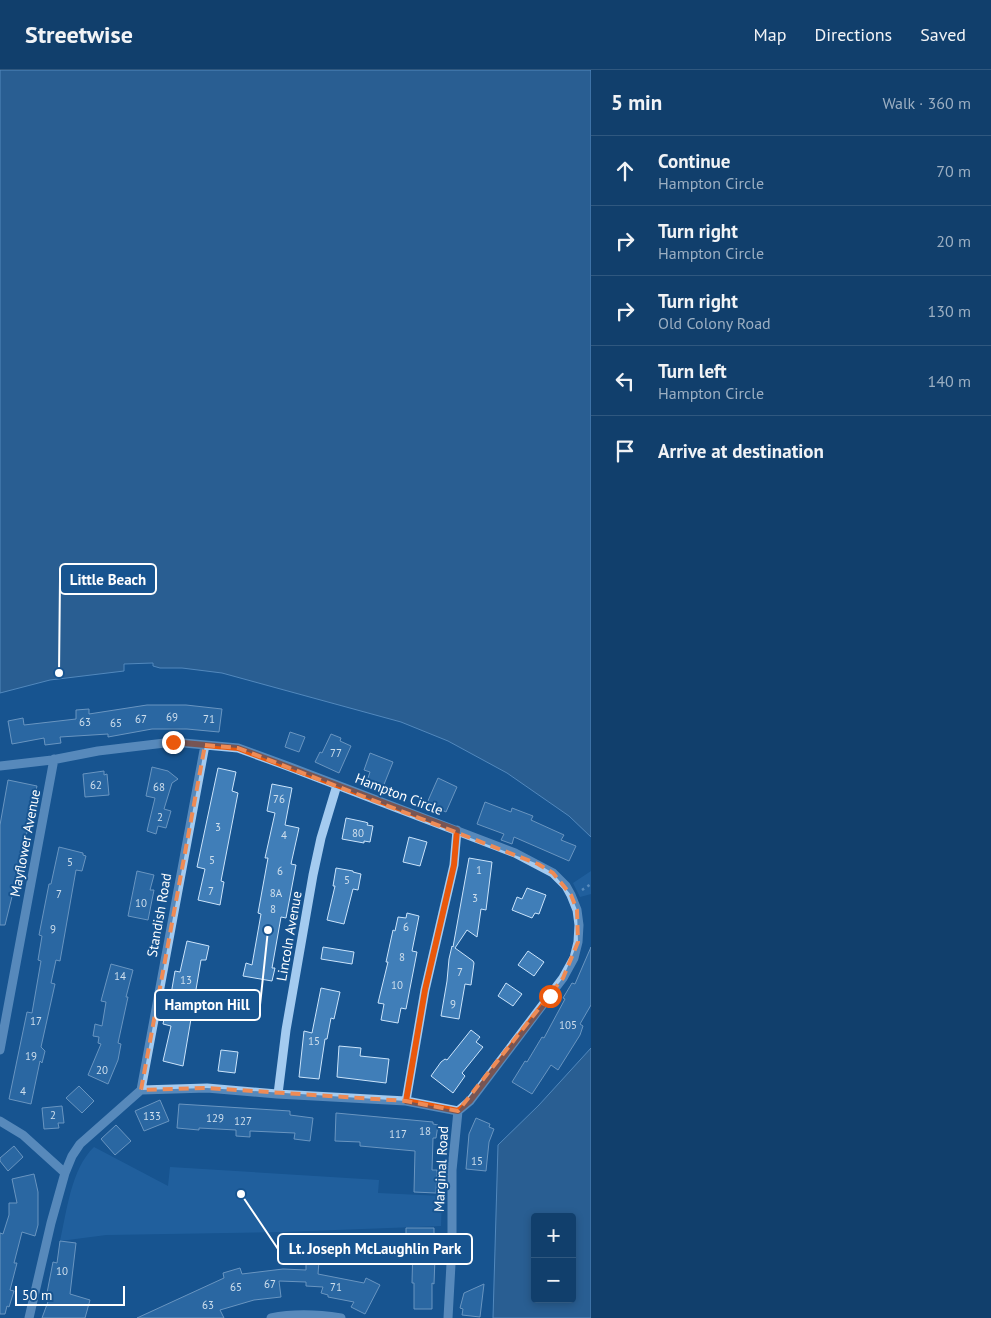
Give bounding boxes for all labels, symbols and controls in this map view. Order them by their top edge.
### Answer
text: Streetwise [25,19,133,50]
text: Map [754,23,786,46]
text: Directions [814,23,892,46]
text: Saved [920,23,966,46]
text: 5 min [611,89,662,116]
text: Walk · 360 m [882,93,971,113]
text: Continue [658,149,730,173]
icon: ahead [611,157,639,185]
text: 70 m [936,161,971,181]
text: Hampton Circle [658,173,764,193]
text: Turn right [658,219,738,243]
icon: right [611,227,639,255]
text: 20 m [936,231,971,251]
text: Hampton Circle [658,243,764,263]
text: Turn right [658,289,738,313]
icon: right [611,297,639,325]
text: 130 m [928,301,971,321]
text: Old Colony Road [658,313,771,333]
text: Turn left [658,359,727,383]
icon: left [611,367,639,395]
text: 140 m [928,371,971,391]
text: Hampton Circle [658,383,764,403]
icon: arrive [611,437,639,465]
text: Arrive at destination [658,439,824,463]
callout: Little Beach [60,564,156,594]
text: Little Beach [70,570,146,589]
house number: 69 [166,710,178,724]
house number: 67 [135,712,147,726]
house number: 71 [203,712,215,726]
house number: 63 [79,715,91,729]
house number: 65 [110,716,122,730]
route end [162,731,185,754]
house number: 77 [330,746,342,760]
street label: Hampton Circle [352,769,446,819]
house number: 62 [90,778,102,792]
house number: 68 [153,780,165,794]
street label: Mayflower Avenue [6,788,44,898]
house number: 76 [273,792,285,806]
house number: 2 [157,810,163,824]
house number: 3 [215,820,221,834]
house number: 80 [352,826,364,840]
house number: 4 [281,828,287,842]
house number: 5 [209,853,215,867]
house number: 5 [67,855,73,869]
house number: 1 [476,863,482,877]
house number: 6 [277,864,283,878]
street label: Standish Road [143,872,175,958]
house number: 5 [344,873,350,887]
house number: 7 [208,884,214,898]
house number: 8A [270,886,283,900]
house number: 7 [56,887,62,901]
street label: Lincoln Avenue [272,890,306,982]
house number: 3 [472,891,478,905]
house number: 10 [135,896,147,910]
house number: 8 [270,902,276,916]
house number: 6 [403,920,409,934]
house number: 9 [50,922,56,936]
house number: 8 [399,950,405,964]
house number: 7 [457,965,463,979]
house number: 14 [114,969,126,983]
house number: 13 [180,973,192,987]
house number: 10 [391,978,403,992]
route start [539,985,562,1008]
callout: Hampton Hill [155,990,260,1020]
text: Hampton Hill [164,995,250,1014]
house number: 9 [450,997,456,1011]
house number: 17 [30,1014,42,1028]
house number: 105 [559,1018,577,1032]
house number: 15 [308,1034,320,1048]
house number: 19 [25,1049,37,1063]
house number: 20 [96,1063,108,1077]
house number: 4 [20,1084,26,1098]
house number: 2 [50,1108,56,1122]
house number: 133 [143,1109,161,1123]
house number: 129 [206,1111,224,1125]
house number: 127 [234,1114,252,1128]
house number: 18 [419,1124,431,1138]
street label: Marginal Road [430,1126,452,1212]
house number: 117 [389,1127,407,1141]
house number: 15 [471,1154,483,1168]
map controls [531,1213,576,1303]
button: + [531,1213,576,1258]
callout: Lt. Joseph McLaughlin Park [278,1234,472,1264]
text: Lt. Joseph McLaughlin Park [289,1239,462,1258]
button: − [531,1258,576,1303]
house number: 10 [56,1264,68,1278]
house number: 67 [264,1277,276,1291]
house number: 65 [230,1280,242,1294]
house number: 71 [330,1280,342,1294]
scale bar [15,1283,125,1306]
text: 50 m [22,1286,52,1304]
house number: 63 [202,1298,214,1312]

